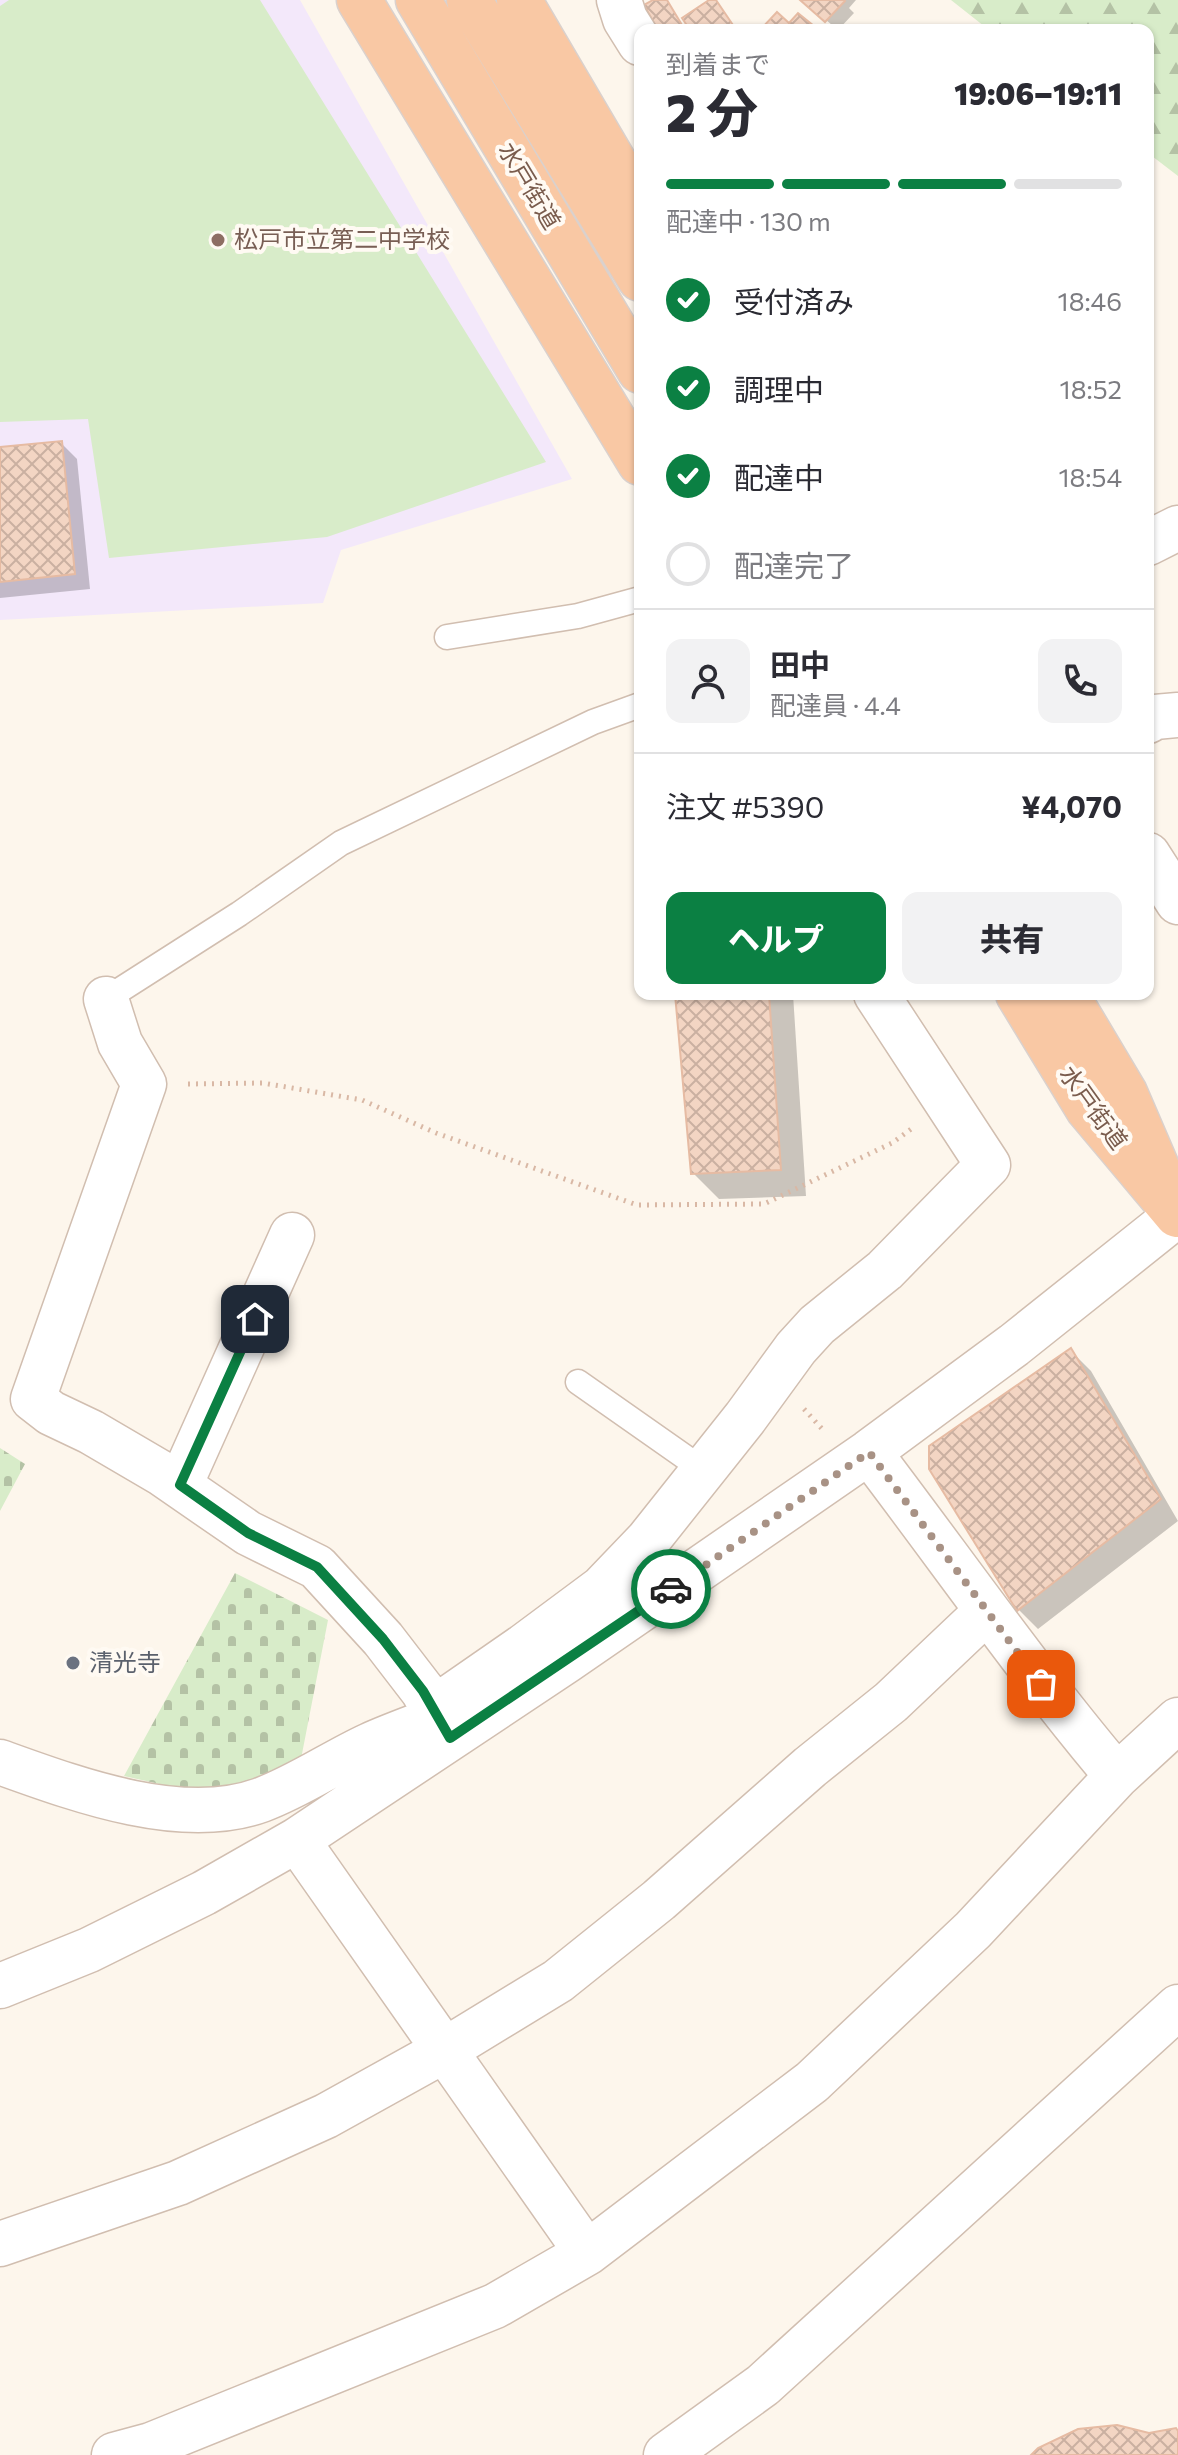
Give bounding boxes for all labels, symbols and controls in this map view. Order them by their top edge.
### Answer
text: 到着まで [666,48,770,79]
text: 19:06–19:11 [954,74,1122,111]
text: 2 分 [666,79,758,143]
street label: 水戸街道 [493,137,567,234]
text: 配達中 · 130 m [666,205,831,236]
place label: 松戸市立第二中学校 [234,224,450,253]
marker: 松戸市立第二中学校 [209,231,227,249]
icon: check [666,278,710,322]
text: 受付済み [734,282,854,319]
text: 18:46 [1058,285,1122,316]
icon: check [666,366,710,410]
text: 調理中 [734,370,824,407]
text: 18:52 [1060,373,1122,404]
icon: check [666,454,710,498]
text: 配達中 [734,458,824,495]
text: 18:54 [1058,461,1122,492]
text: 配達完了 [734,546,854,583]
button: person [666,639,750,723]
button: phone [1038,639,1122,723]
text: 田中 [770,645,830,682]
text: 配達員 · 4.4 [770,689,901,720]
text: 注文 #5390 [666,787,824,824]
text: ¥4,070 [1021,787,1122,824]
button: ヘルプ [666,892,886,984]
button: 共有 [902,892,1122,984]
street label: 水戸街道 [1054,1060,1134,1154]
pin [221,1285,289,1353]
icon: home [233,1297,277,1341]
courier [631,1549,711,1629]
icon: car [649,1567,693,1611]
place label: 清光寺 [89,1647,161,1676]
pin [1007,1650,1075,1718]
marker: 清光寺 [64,1654,82,1672]
icon: bag [1019,1662,1063,1706]

